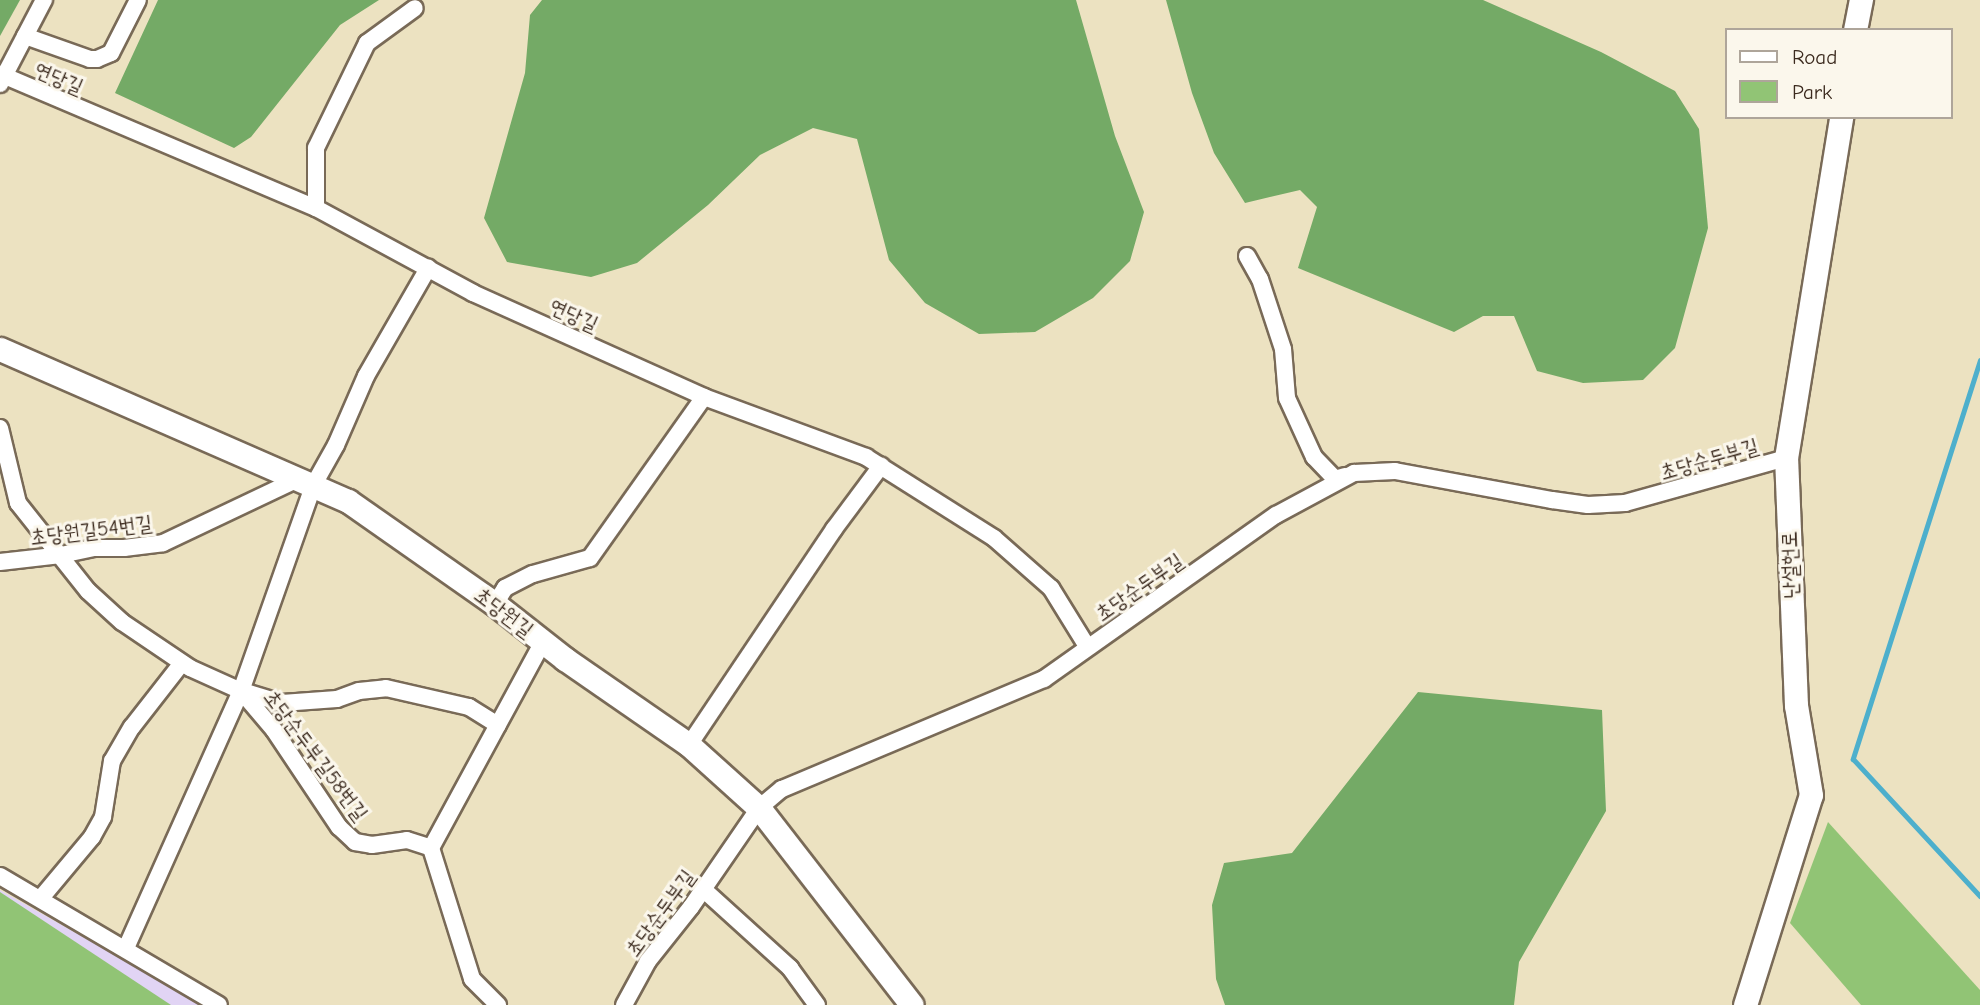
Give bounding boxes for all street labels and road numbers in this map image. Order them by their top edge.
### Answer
street label: 연당길 [31,56,87,100]
street label: 연당길 [546,293,602,337]
street label: 초당순두부길 [1657,433,1761,485]
street label: 초당원길54번길 [28,510,154,550]
street label: 난설헌로 [1776,531,1804,599]
street label: 초당순두부길 [1090,548,1188,626]
street label: 초당원길 [469,582,539,642]
street label: 초당순두부길58번길 [259,685,373,825]
street label: 초당순두부길 [620,865,700,961]

